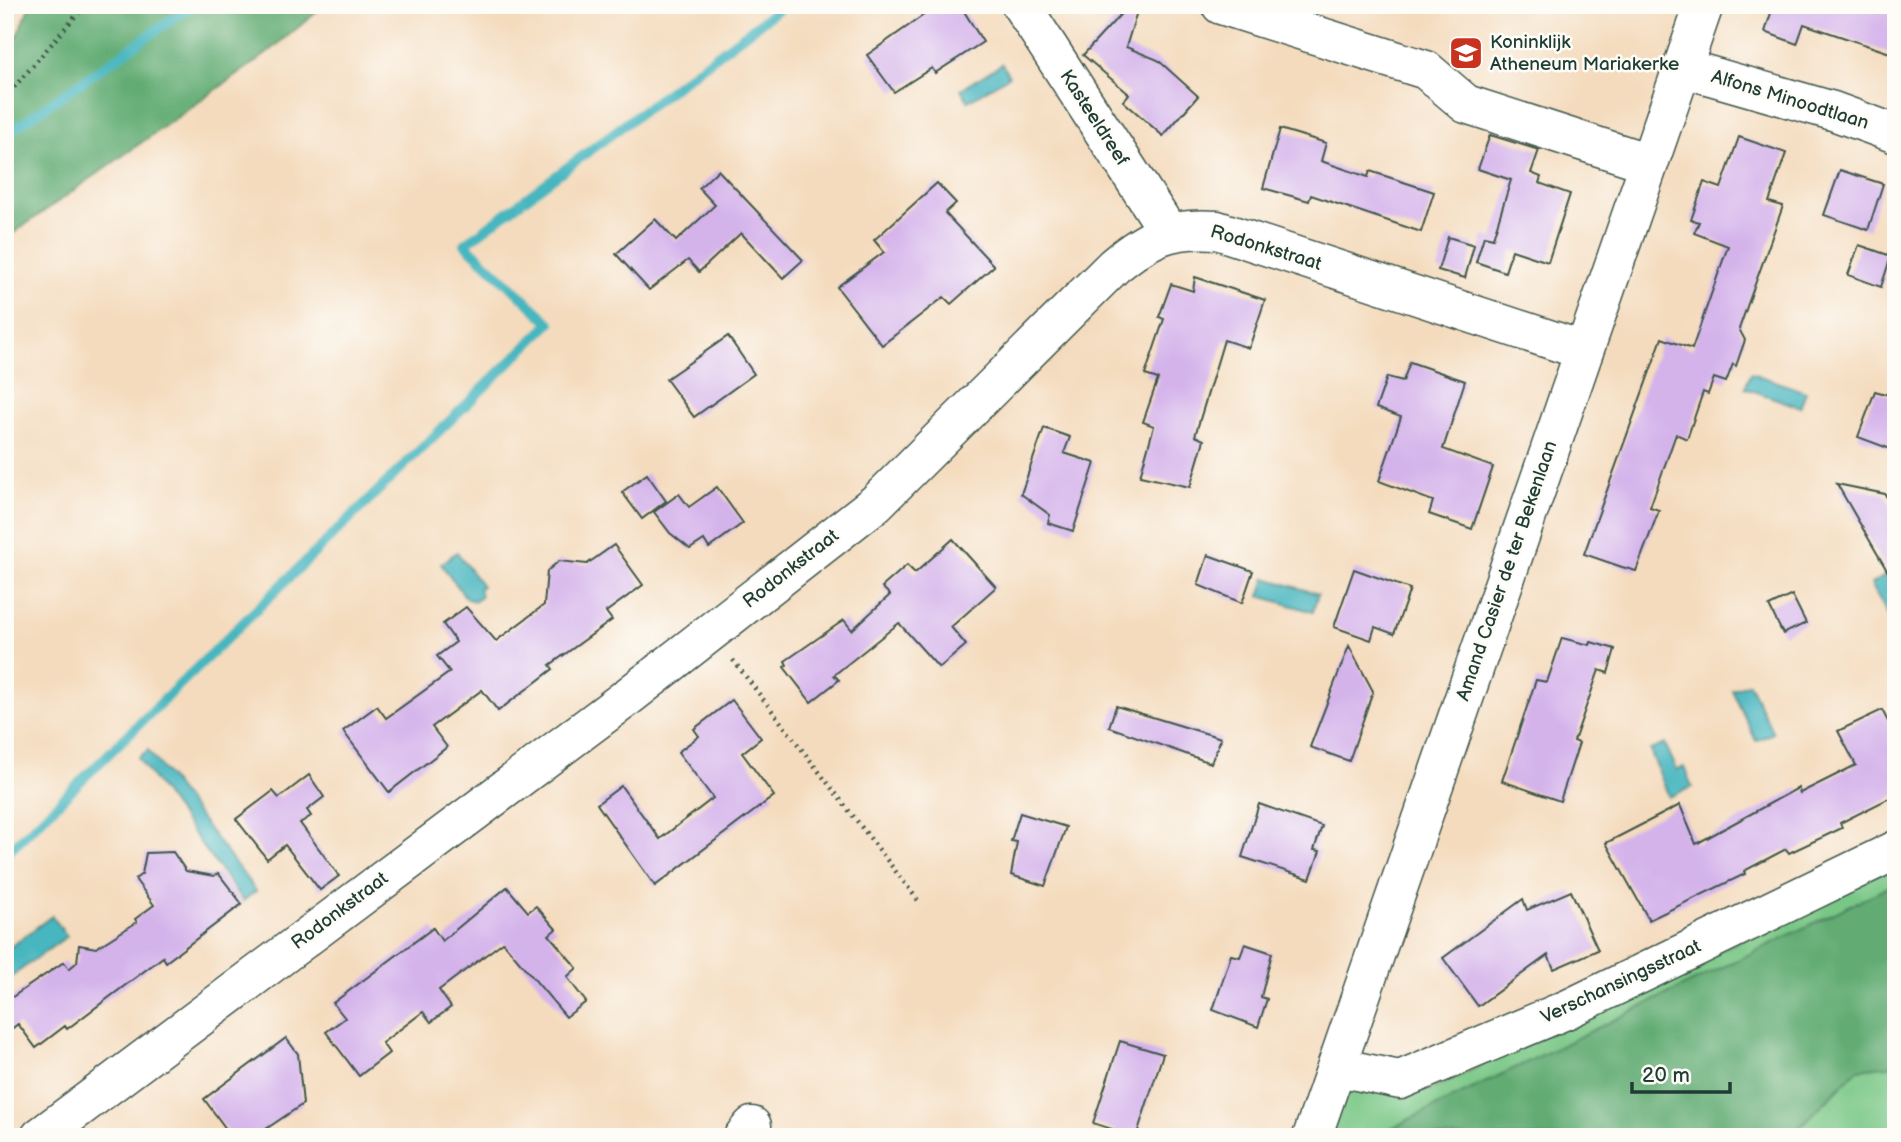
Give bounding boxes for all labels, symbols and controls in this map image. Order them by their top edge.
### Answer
place label: Koninklijk Atheneum Mariakerke [1490,31,1679,76]
school or university icon: Koninklijk Atheneum Mariakerke [1447,34,1485,72]
street label: Alfons Minoodtlaan [1709,65,1871,135]
street label: Kasteeldreef [1054,66,1134,170]
street label: Rodonkstraat [1208,220,1325,276]
street label: Amand Casier de ter Bekenlaan [1452,438,1562,704]
street label: Rodonkstraat [739,524,844,613]
street label: Rodonkstraat [287,867,393,955]
street label: Verschansingsstraat [1537,935,1705,1029]
scale bar [1632,1051,1730,1095]
text: 20 m [1642,1063,1690,1088]

